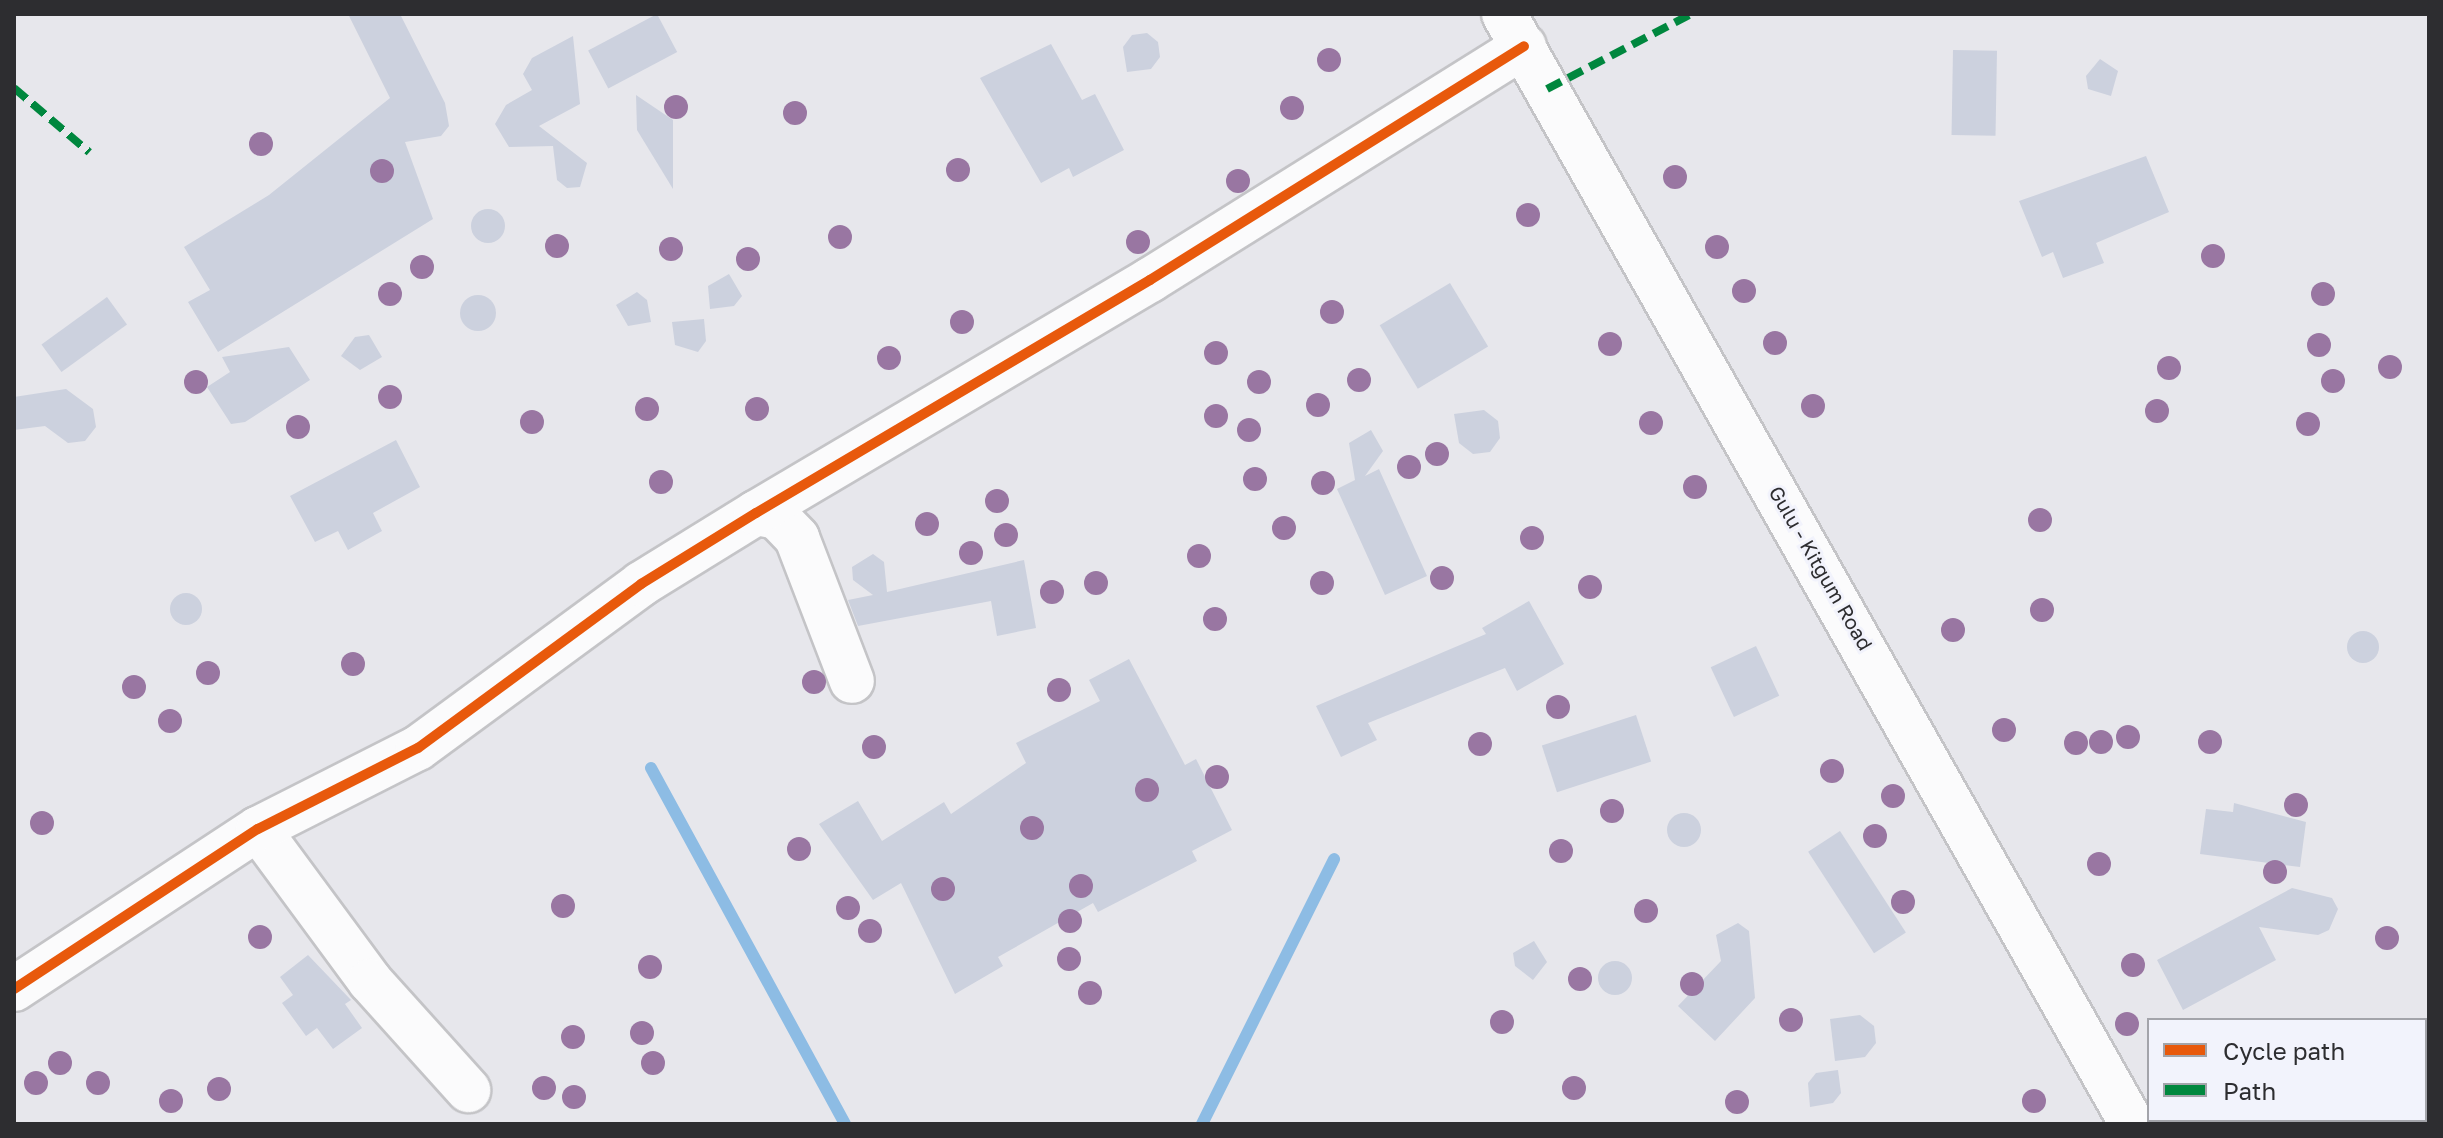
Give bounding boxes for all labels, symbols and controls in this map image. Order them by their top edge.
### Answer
street label: Gulu - Kitgum Road [1764,482,1878,654]
legend [2147,1018,2427,1122]
text: Cycle path [2223,1036,2345,1065]
text: Path [2223,1076,2276,1105]

